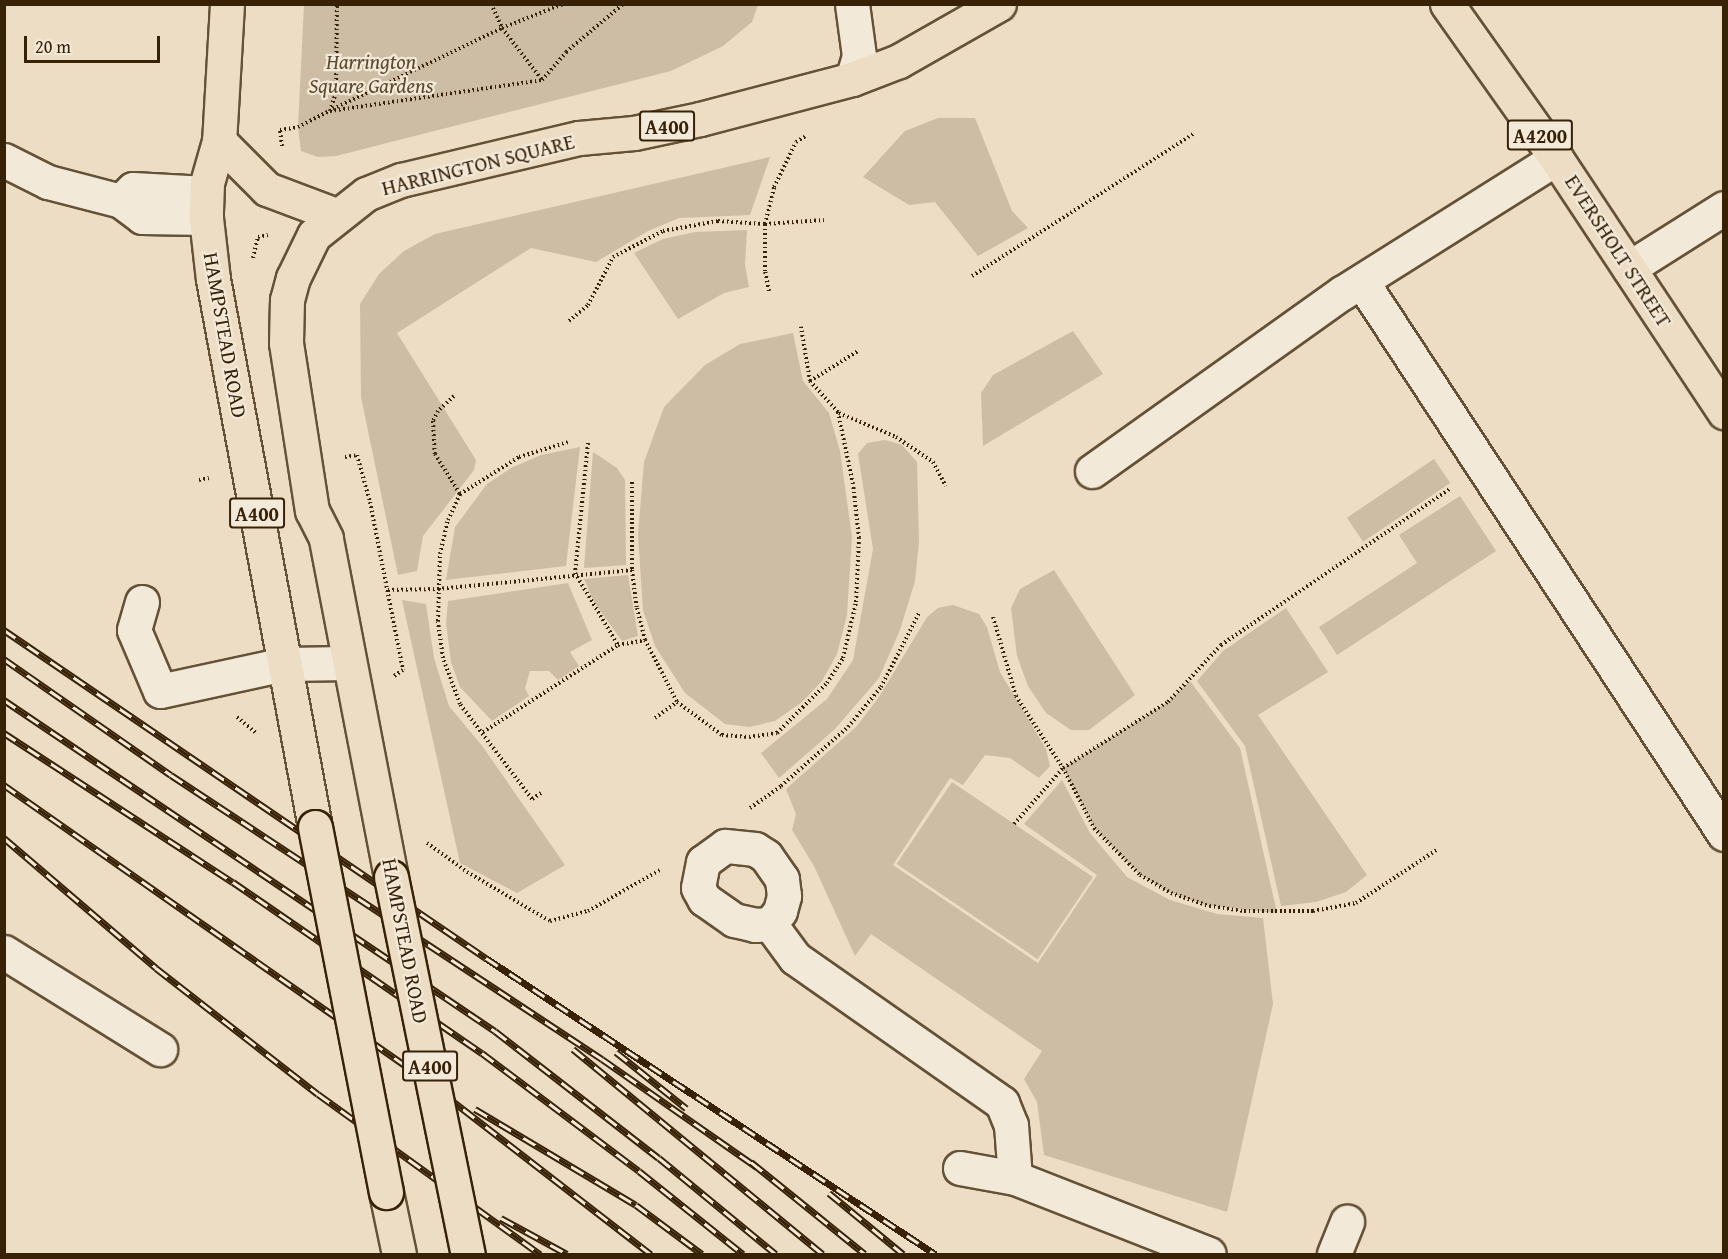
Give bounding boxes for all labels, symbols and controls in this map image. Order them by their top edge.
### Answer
scale bar [27,24,164,62]
text: 20 m [35,33,71,60]
park label: Harrington Square Gardens [309,49,433,99]
road number: A400 [638,109,696,143]
road number: A4200 [1506,118,1574,152]
street label: HARRINGTON SQUARE [379,129,577,201]
street label: EVERSHOLT STREET [1559,170,1677,332]
street label: HAMPSTEAD ROAD [198,250,252,420]
road number: A400 [228,496,286,530]
street label: HAMPSTEAD ROAD [377,856,433,1026]
road number: A400 [402,1049,458,1083]

